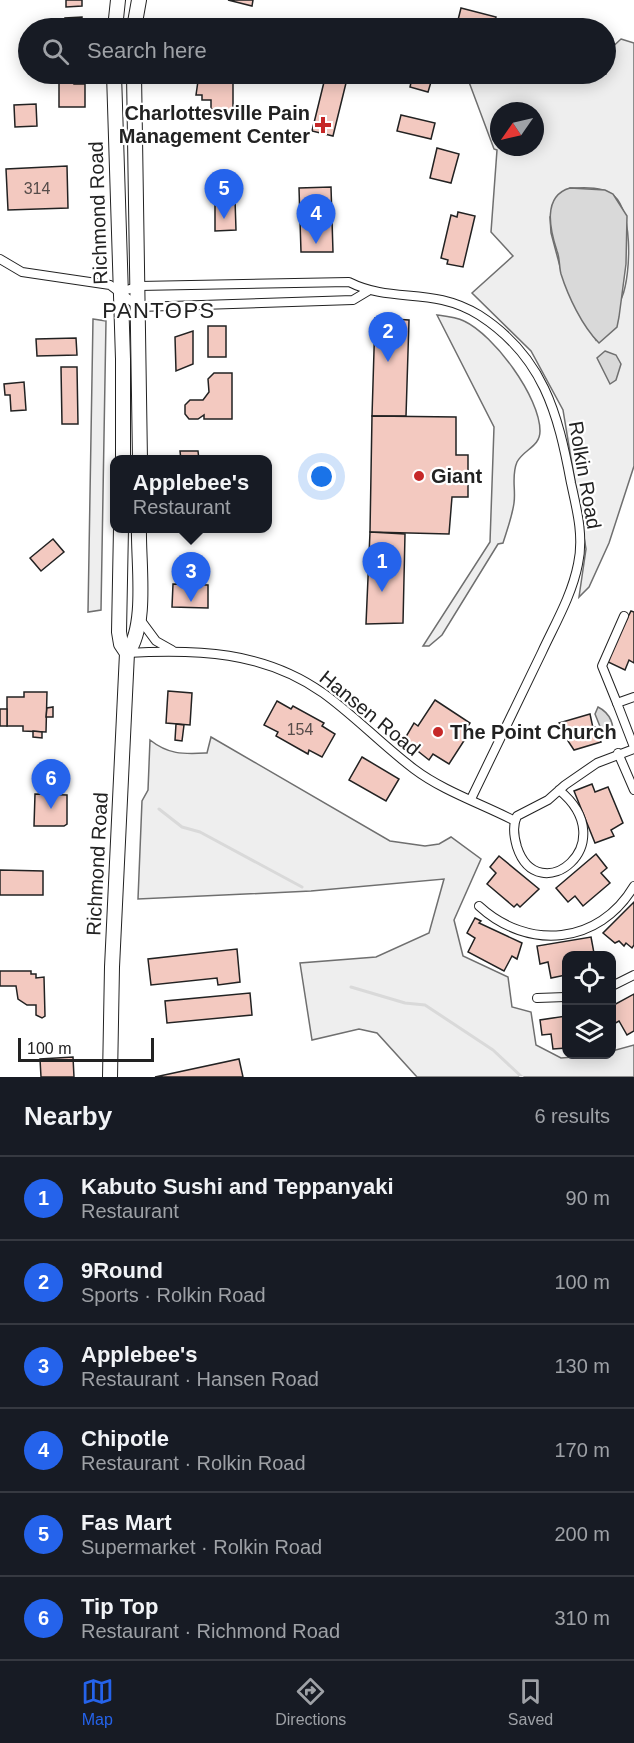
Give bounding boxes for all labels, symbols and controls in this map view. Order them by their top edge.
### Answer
search box [18,18,616,84]
icon: search [39,35,72,68]
text: Search here [87,38,207,63]
place label: Charlottesville Pain Management Center [119,102,310,147]
north arrow [490,102,544,156]
marker: Charlottesville Pain Management Center [314,116,332,134]
street label: Richmond Road [85,141,111,285]
pin: 5 [204,170,244,219]
house number: 314 [24,180,50,197]
pin: 4 [296,194,336,244]
district label: PANTOPS [102,298,216,323]
pin: 2 [368,312,408,362]
street label: Rolkin Road [565,419,605,531]
popup [110,455,272,533]
your location [307,462,336,491]
place label: Giant [431,465,482,487]
marker: Giant [412,469,426,483]
text: Applebee's [133,470,249,495]
text: Restaurant [133,496,231,518]
pin: 1 [362,542,401,592]
pin: 3 [172,552,210,602]
street label: Hansen Road [316,666,424,760]
house number: 154 [287,721,313,738]
place label: The Point Church [450,721,617,743]
marker: The Point Church [431,725,445,739]
pin: 6 [32,760,70,809]
street label: Richmond Road [82,792,112,936]
map controls [562,951,616,1059]
button: locate [562,951,616,1005]
button: layers [562,1005,616,1059]
scale bar [18,1035,154,1062]
text: 100 m [27,1040,71,1057]
text: Nearby [24,1101,112,1131]
text: 6 results [534,1105,610,1127]
text: Kabuto Sushi and Teppanyaki [81,1174,394,1199]
text: 1 [38,1187,49,1209]
text: 90 m [566,1187,610,1209]
text: Restaurant [81,1200,179,1222]
text: 9Round [81,1258,163,1283]
text: 2 [38,1271,49,1293]
text: 100 m [554,1271,610,1293]
text: Sports · Rolkin Road [81,1284,266,1306]
text: Applebee's [81,1342,198,1367]
text: 3 [38,1355,49,1377]
text: 130 m [554,1355,610,1377]
text: Restaurant · Hansen Road [81,1368,319,1390]
text: Chipotle [81,1426,169,1451]
text: 4 [38,1439,49,1461]
text: 170 m [554,1439,610,1461]
text: Restaurant · Rolkin Road [81,1452,306,1474]
text: Fas Mart [81,1510,171,1535]
text: 5 [38,1523,49,1545]
text: 200 m [554,1523,610,1545]
text: Supermarket · Rolkin Road [81,1536,322,1558]
text: Tip Top [81,1594,158,1619]
text: 6 [38,1607,49,1629]
text: 310 m [554,1607,610,1629]
text: Restaurant · Richmond Road [81,1620,340,1642]
tab: Map [81,1675,114,1729]
tab: Directions [275,1675,346,1729]
tab: Saved [508,1675,553,1729]

